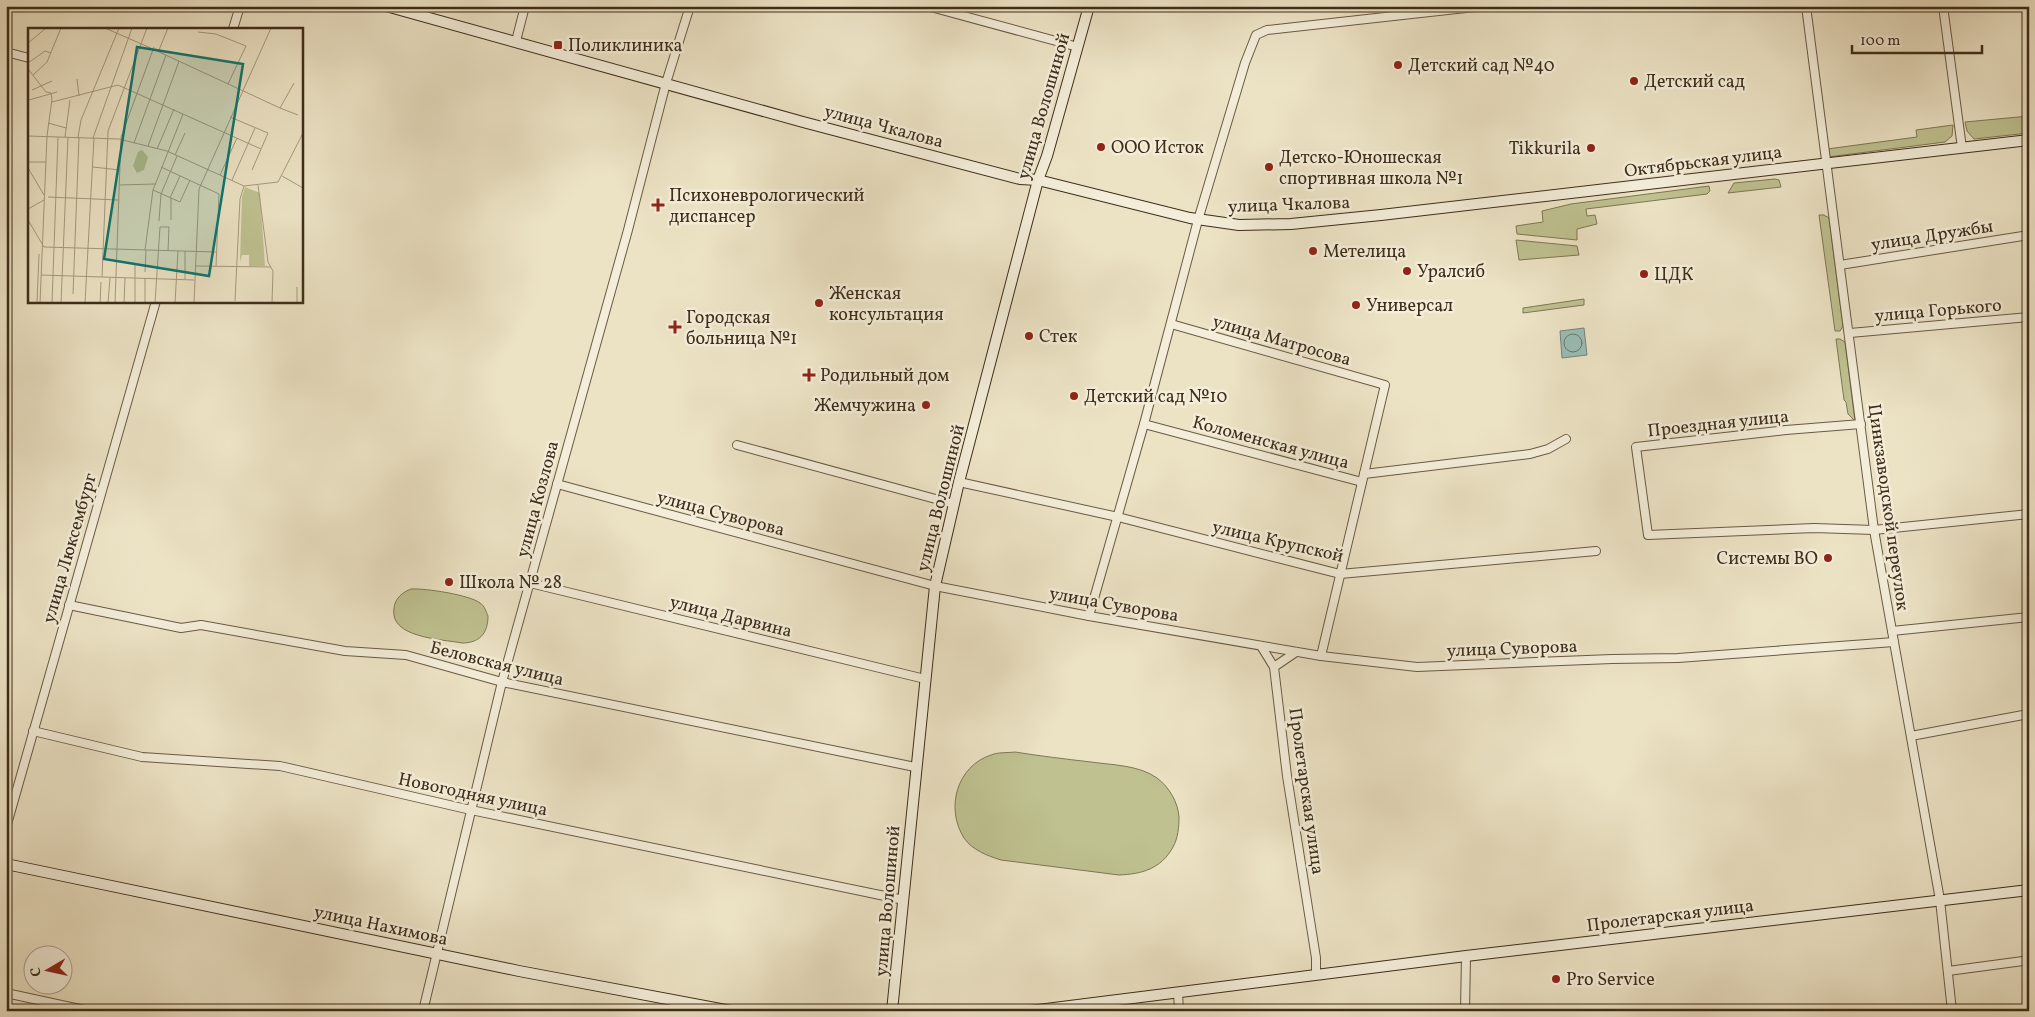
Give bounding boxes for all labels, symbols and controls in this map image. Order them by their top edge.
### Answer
scale bar [1852,22,1982,54]
inset map [28,28,302,302]
street label: улица Волошиной [1012,30,1077,183]
text: 100 m [1860,31,1900,52]
place label: Поликлиника [568,34,683,59]
marker: Поликлиника [552,39,564,51]
place label: Детский сад №40 [1408,54,1555,79]
marker: Детский сад №40 [1392,59,1404,71]
place label: Детский сад [1644,70,1745,95]
marker: Детский сад [1628,75,1640,87]
street label: улица Чкалова [821,100,946,155]
place label: ООО Исток [1111,136,1204,161]
place label: Tikkurila [1509,137,1581,162]
street label: Октябрьская улица [1623,140,1784,185]
marker: ООО Исток [1095,141,1107,153]
marker: Tikkurila [1585,142,1597,154]
place label: Детско-Юношеская спортивная школа №1 [1279,146,1464,192]
marker: Детско-Юношеская спортивная школа №1 [1263,161,1275,173]
place label: Психоневрологический диспансер [669,184,864,230]
street label: улица Чкалова [1227,191,1351,220]
marker: Психоневрологический диспансер [651,198,665,212]
street label: улица Дружбы [1869,214,1995,258]
place label: Метелица [1323,240,1406,265]
marker: Метелица [1307,245,1319,257]
place label: Уралсиб [1417,260,1485,285]
place label: ЦДК [1654,263,1693,288]
marker: Уралсиб [1401,265,1413,277]
marker: ЦДК [1638,268,1650,280]
place label: Женская консультация [829,282,944,328]
street label: улица Горького [1874,293,2003,329]
place label: Универсал [1366,294,1453,319]
marker: Женская консультация [813,297,825,309]
marker: Универсал [1350,299,1362,311]
place label: Городская больница №1 [686,306,797,352]
street label: улица Матросова [1209,310,1354,373]
marker: Городская больница №1 [668,320,682,334]
place label: Стек [1039,325,1078,350]
marker: Стек [1023,330,1035,342]
place label: Родильный дом [820,364,949,389]
marker: Родильный дом [802,368,816,382]
place label: Детский сад №10 [1084,385,1227,410]
marker: Детский сад №10 [1068,390,1080,402]
place label: Жемчужина [814,394,916,419]
marker: Жемчужина [920,399,932,411]
street label: Цинкзаводской переулок [1861,402,1914,613]
street label: Проездная улица [1646,405,1790,444]
street label: Коломенская улица [1190,411,1352,476]
street label: улица Волошиной [911,422,972,575]
street label: улица Козлова [511,438,566,561]
street label: улица Люксембург [37,470,104,626]
street label: улица Суворова [654,485,787,544]
street label: улица Крупской [1209,515,1346,570]
place label: Системы ВО [1717,547,1818,572]
marker: Системы ВО [1822,552,1834,564]
place label: Школа № 28 [459,571,562,596]
marker: Школа № 28 [443,576,455,588]
street label: улица Суворова [1047,582,1181,629]
street label: улица Дарвина [667,590,795,645]
street label: улица Суворова [1446,635,1578,664]
street label: Беловская улица [427,636,566,693]
street label: Пролетарская улица [1281,706,1330,876]
street label: Новогодняя улица [396,767,550,824]
street label: улица Волошиной [869,825,908,978]
street label: Пролетарская улица [1585,894,1755,939]
street label: улица Нахимова [311,900,450,953]
north arrow [22,944,72,994]
text: С [27,966,47,978]
place label: Pro Service [1566,968,1655,993]
marker: Pro Service [1550,973,1562,985]

